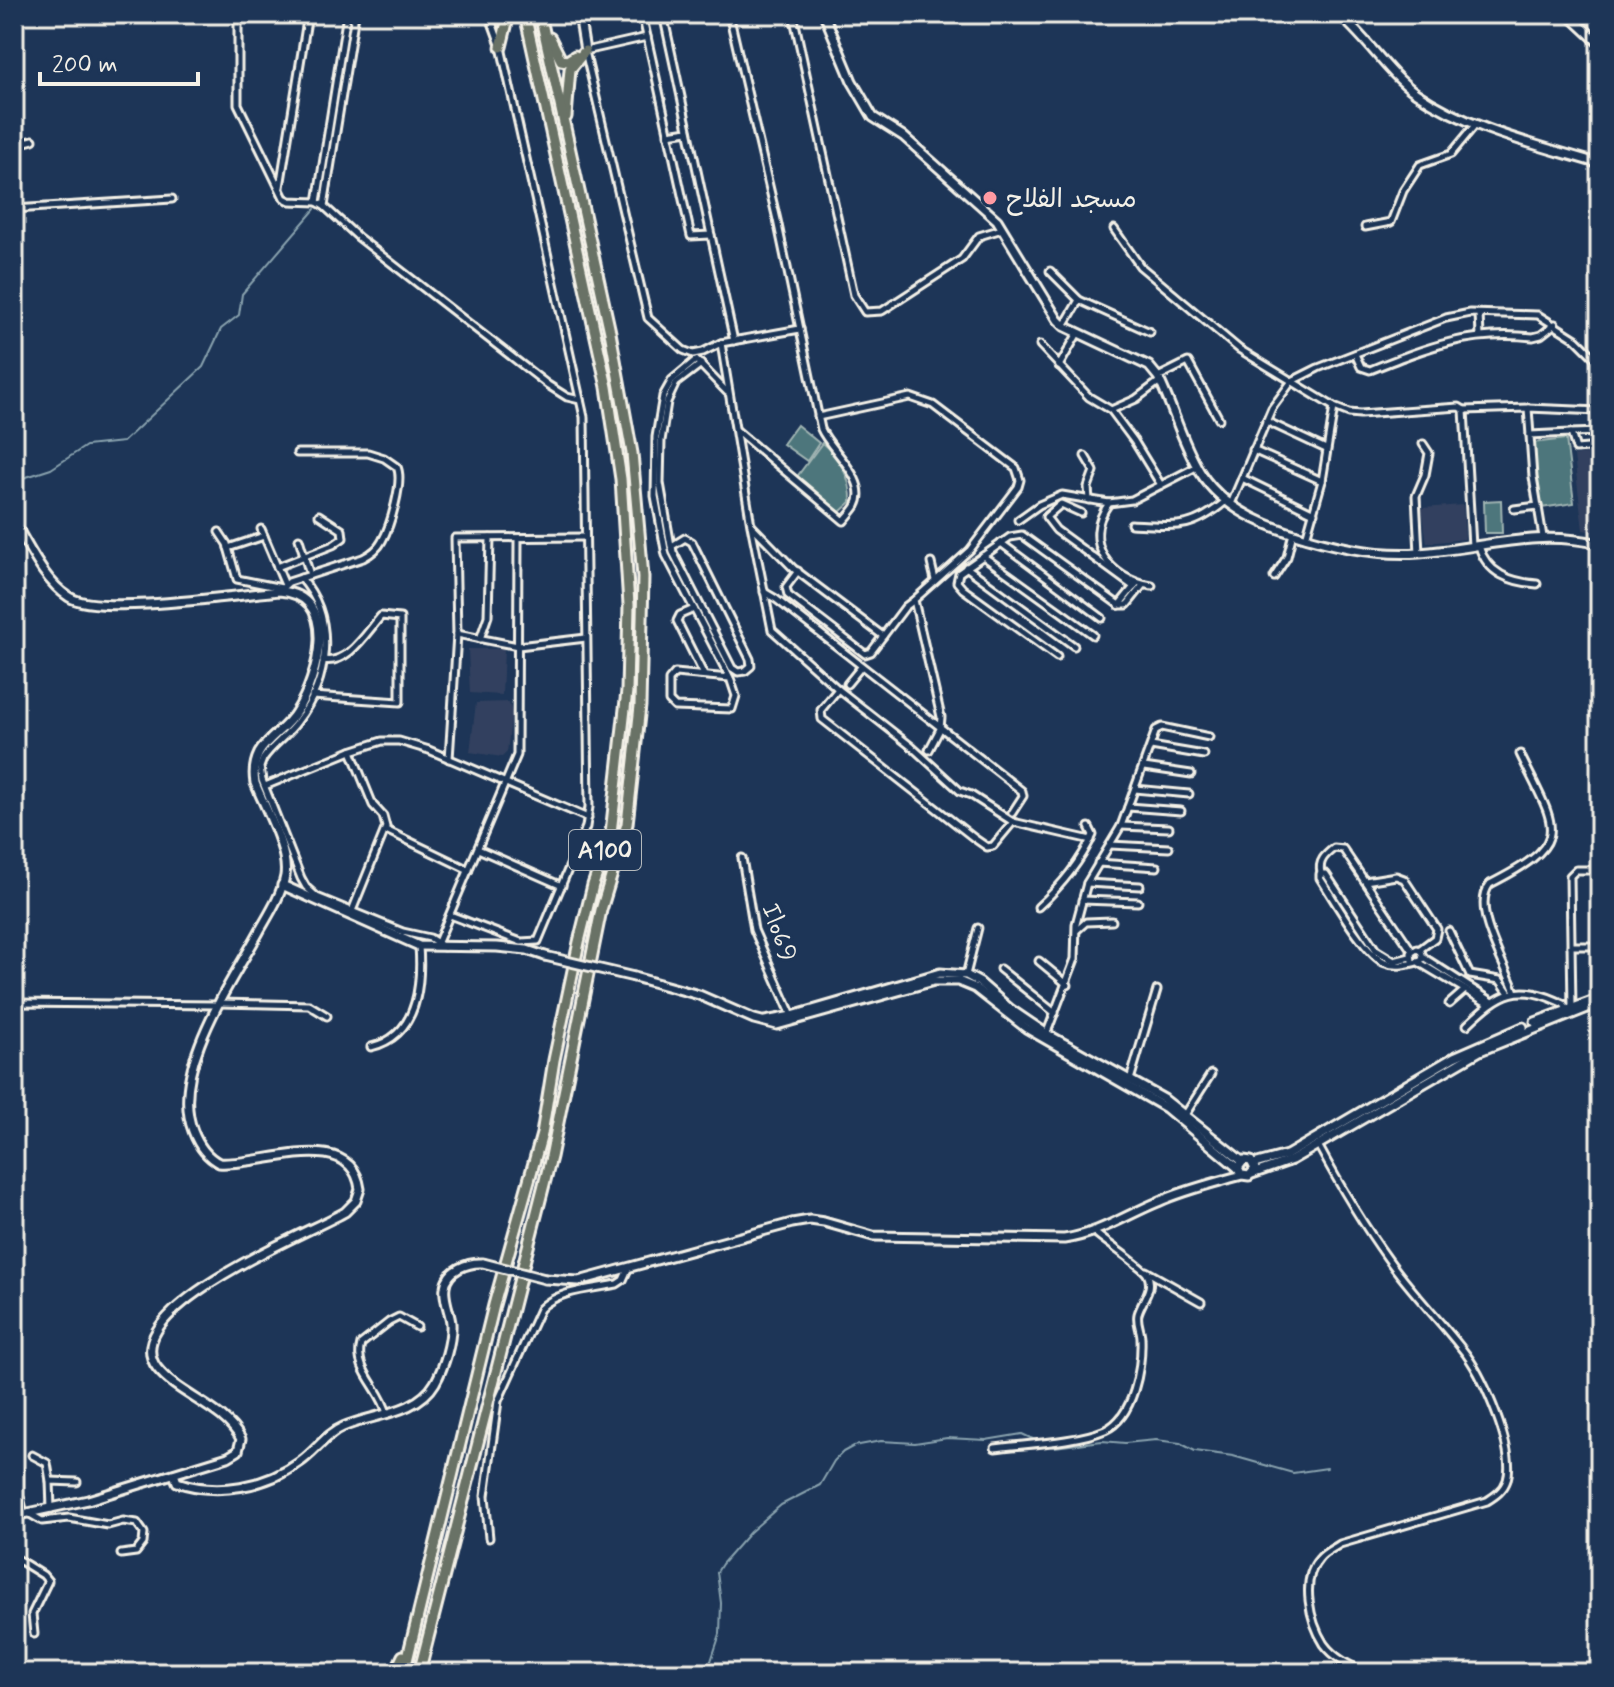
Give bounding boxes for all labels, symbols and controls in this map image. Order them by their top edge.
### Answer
scale bar [40,36,198,86]
text: 200 m [52,50,118,81]
place label: مسجد الفلاح [1006,183,1137,217]
marker: مسجد الفلاح [981,189,999,207]
road number: A100 [569,830,641,870]
street label: Ilo69 [752,899,804,966]

